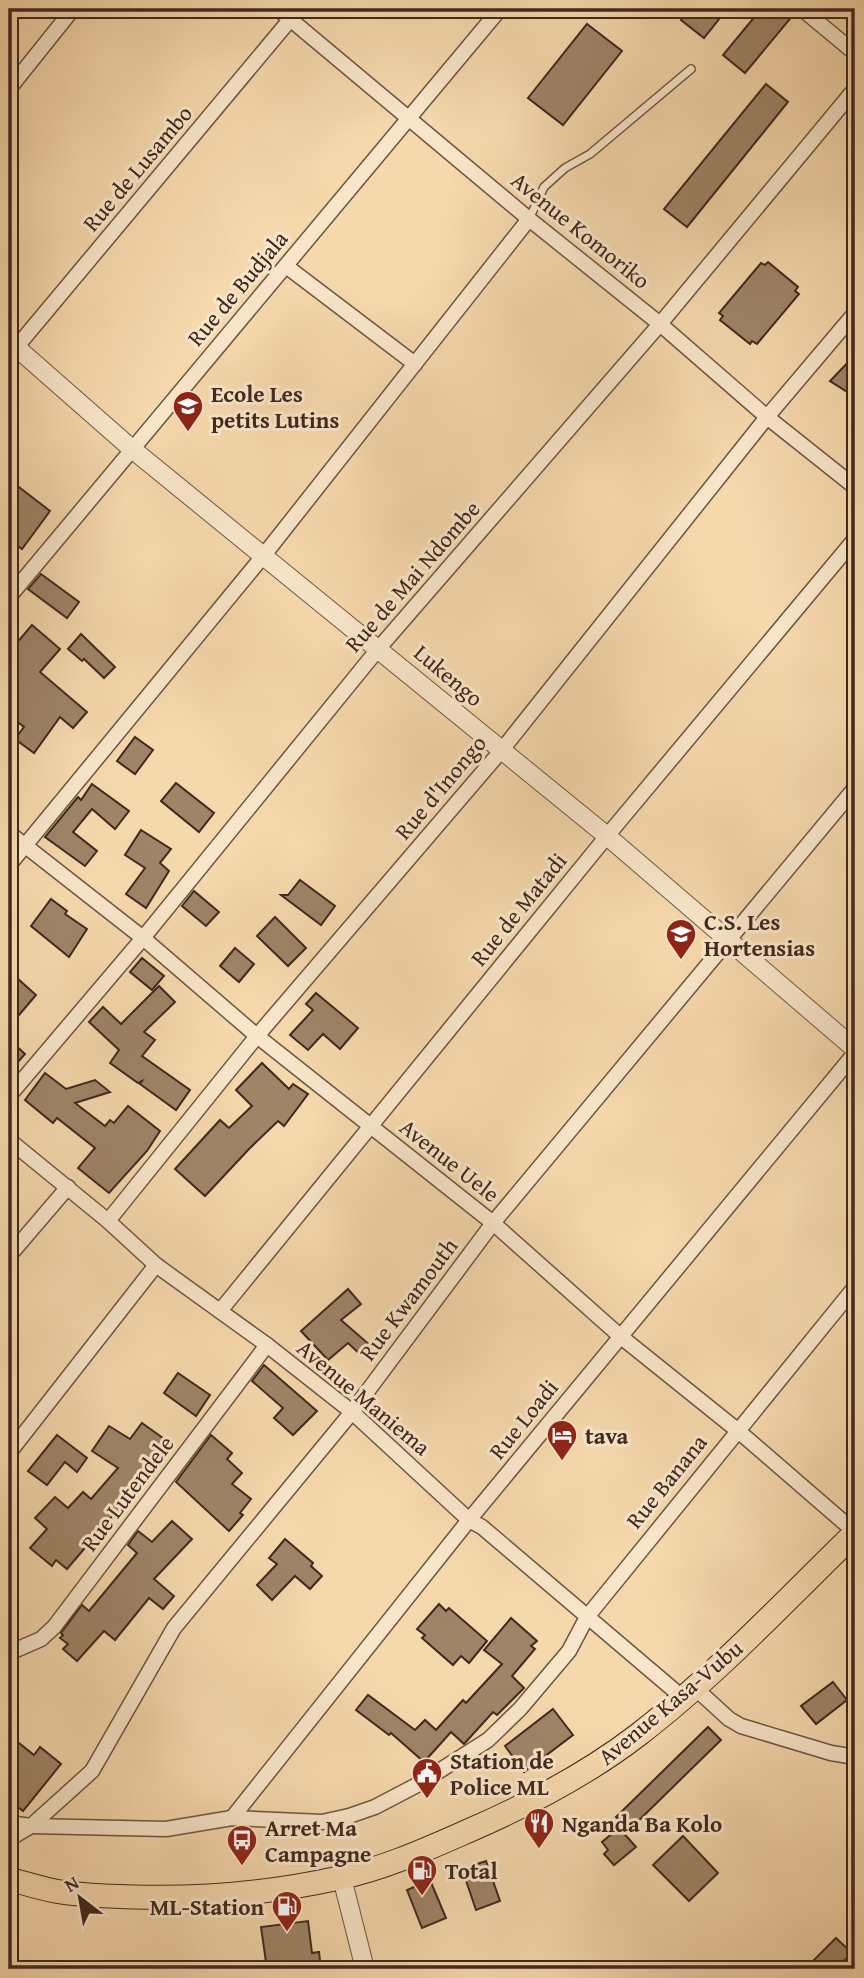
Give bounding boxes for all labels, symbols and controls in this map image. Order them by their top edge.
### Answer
street label: Rue de Lusambo [74,98,200,238]
street label: Avenue Komoriko [504,164,658,296]
street label: Rue de Budjala [179,223,295,353]
place label: Ecole Les petits Lutins [211,377,339,436]
school or university icon: Ecole Les petits Lutins [171,389,205,433]
street label: Rue de Mai Ndombe [337,493,487,659]
street label: Lukengo [407,636,491,714]
street label: Rue d'Inongo [386,728,494,846]
street label: Rue de Matadi [462,845,574,973]
place label: C.S. Les Hortensias [704,905,815,964]
school or university icon: C.S. Les Hortensias [664,917,698,961]
street label: Avenue Uele [393,1110,507,1210]
street label: Rue Kwamouth [351,1231,465,1367]
street label: Avenue Maniema [290,1331,438,1463]
street label: Rue Loadi [481,1372,565,1466]
hotel icon: tava [545,1418,579,1462]
place label: tava [585,1419,628,1452]
street label: Rue Banana [618,1427,714,1535]
street label: Rue Lutendele [72,1428,182,1558]
street label: Avenue Kasa-Vubu [590,1631,750,1772]
place label: Station de Police ML [450,1744,554,1803]
public building icon: Station de Police ML [410,1756,444,1800]
restaurant icon: Nganda Ba Kolo [522,1806,556,1850]
place label: Nganda Ba Kolo [562,1807,722,1840]
place label: Arret Ma Campagne [265,1811,371,1870]
bus stop icon: Arret Ma Campagne [225,1823,259,1867]
fuel station icon: Total [405,1853,439,1897]
place label: Total [445,1854,498,1887]
north arrow [46,1862,116,1932]
text: N [59,1868,84,1899]
fuel station icon: ML-Station [270,1889,304,1933]
place label: ML-Station [150,1890,264,1923]

